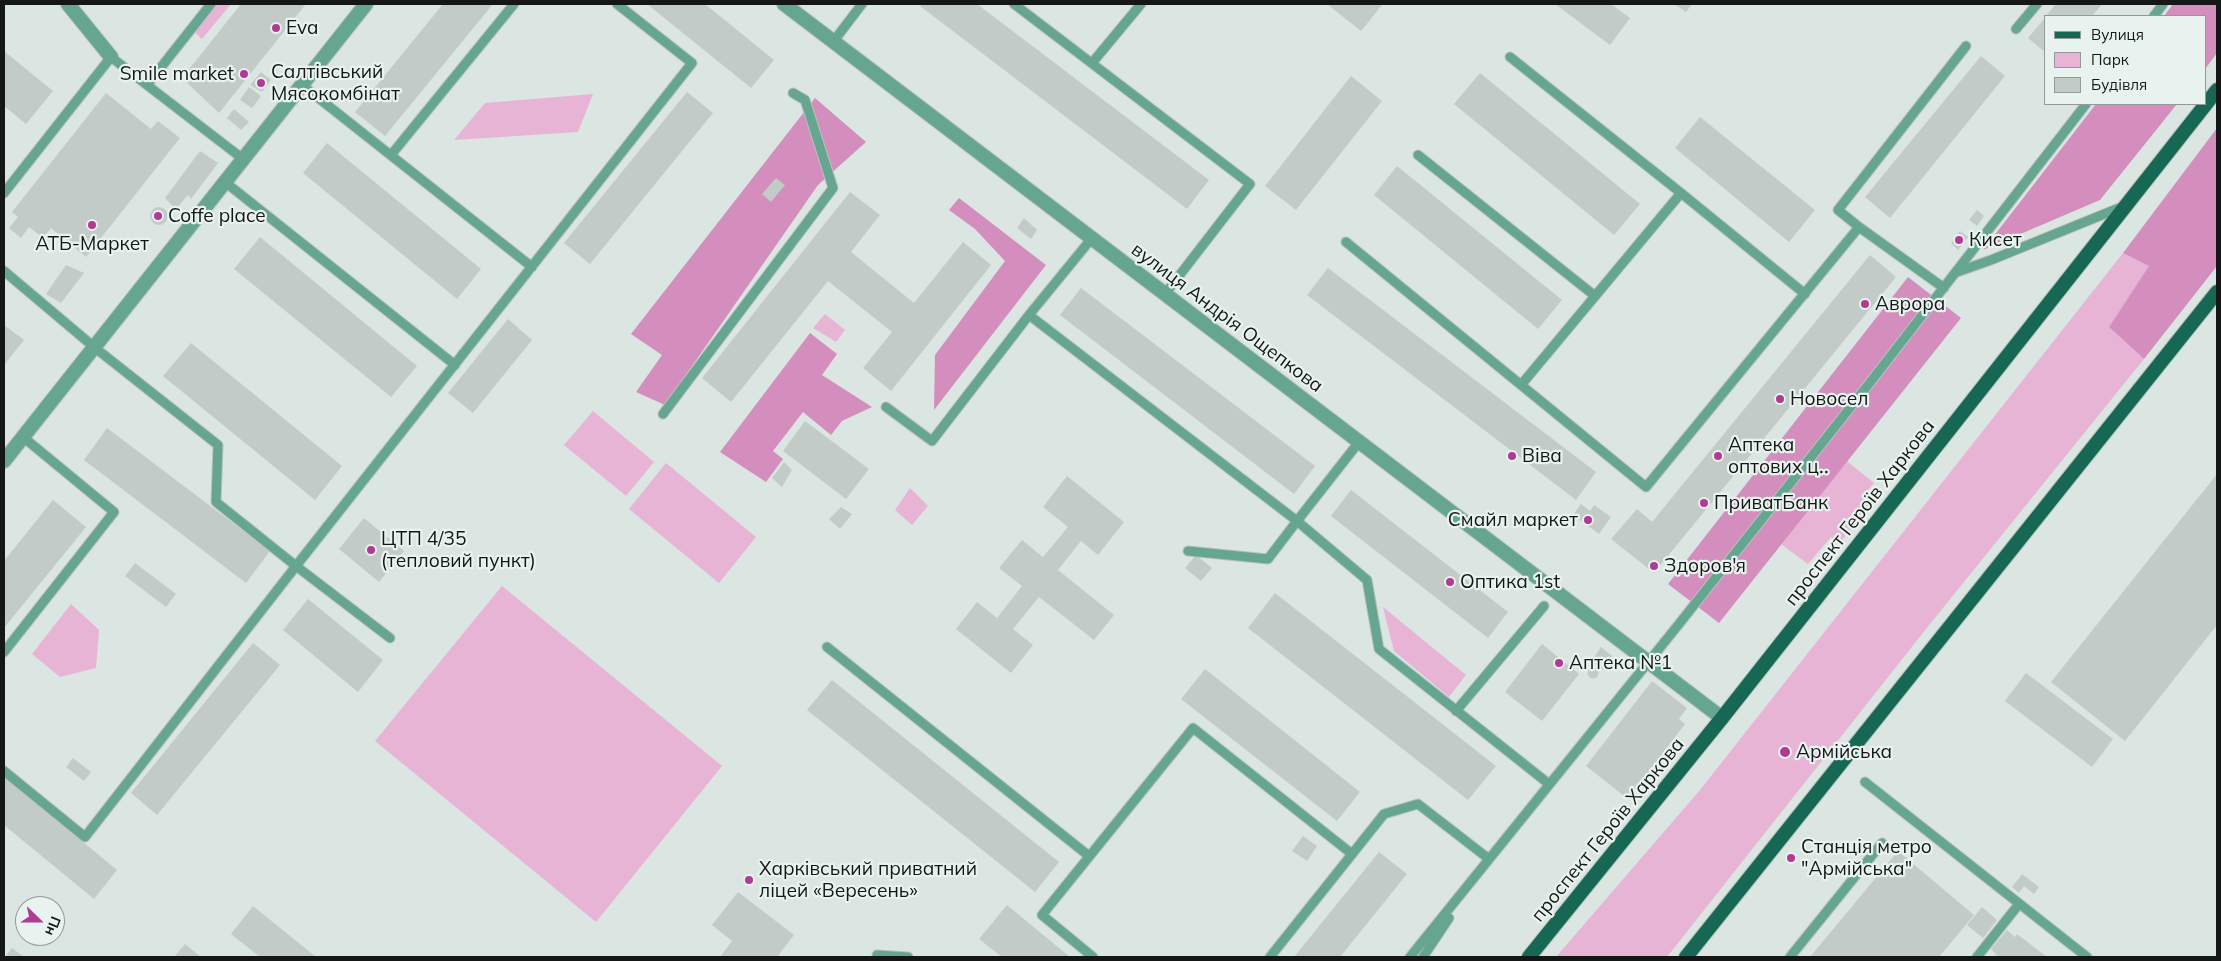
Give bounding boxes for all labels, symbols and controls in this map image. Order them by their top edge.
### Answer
legend [2044,15,2206,105]
place label: Eva [286,17,318,39]
marker: Eva [270,22,282,34]
text: Вулиця [2091,25,2144,44]
text: Парк [2091,50,2129,69]
place label: Салтівський Мясокомбінат [271,61,400,105]
place label: Smile market [120,63,234,85]
marker: Smile market [238,68,250,80]
text: Будівля [2091,75,2147,94]
marker: Салтівський Мясокомбінат [255,77,267,89]
place label: Coffe place [168,205,266,227]
marker: Coffe place [152,210,164,222]
marker: АТБ-Маркет [86,219,98,231]
place label: Кисет [1969,229,2022,251]
place label: АТБ-Маркет [35,233,149,255]
marker: Кисет [1953,234,1965,246]
street label: вулиця Андрія Ощепкова [1127,238,1327,398]
place label: Аврора [1875,293,1945,315]
marker: Аврора [1859,298,1871,310]
place label: Новосел [1790,388,1869,410]
marker: Новосел [1774,393,1786,405]
street label: проспект Героїв Харкова [1780,415,1940,611]
place label: Аптека оптових ц‥ [1728,434,1829,478]
place label: Віва [1522,445,1562,467]
marker: Віва [1506,450,1518,462]
marker: Аптека оптових ц‥ [1712,450,1724,462]
place label: ПриватБанк [1714,492,1828,514]
marker: ПриватБанк [1698,497,1710,509]
place label: Смайл маркет [1448,509,1578,531]
marker: Смайл маркет [1582,514,1594,526]
place label: ЦТП 4/35 (тепловий пункт) [381,528,536,572]
marker: ЦТП 4/35 (тепловий пункт) [365,544,377,556]
place label: Здоров'я [1664,555,1746,577]
marker: Здоров'я [1648,560,1660,572]
place label: Оптика 1st [1460,571,1560,593]
marker: Оптика 1st [1444,576,1456,588]
place label: Аптека №1 [1569,652,1672,674]
marker: Аптека №1 [1553,657,1565,669]
street label: проспект Героїв Харкова [1527,733,1689,927]
place label: Армійська [1796,741,1892,763]
marker: Армійська [1778,745,1792,759]
place label: Станція метро "Армійська" [1801,836,1932,880]
marker: Станція метро "Армійська" [1785,852,1797,864]
place label: Харківський приватний ліцей «Вересень» [759,858,977,902]
marker: Харківський приватний ліцей «Вересень» [743,874,755,886]
north arrow [15,896,65,946]
text: Пн [41,914,65,939]

